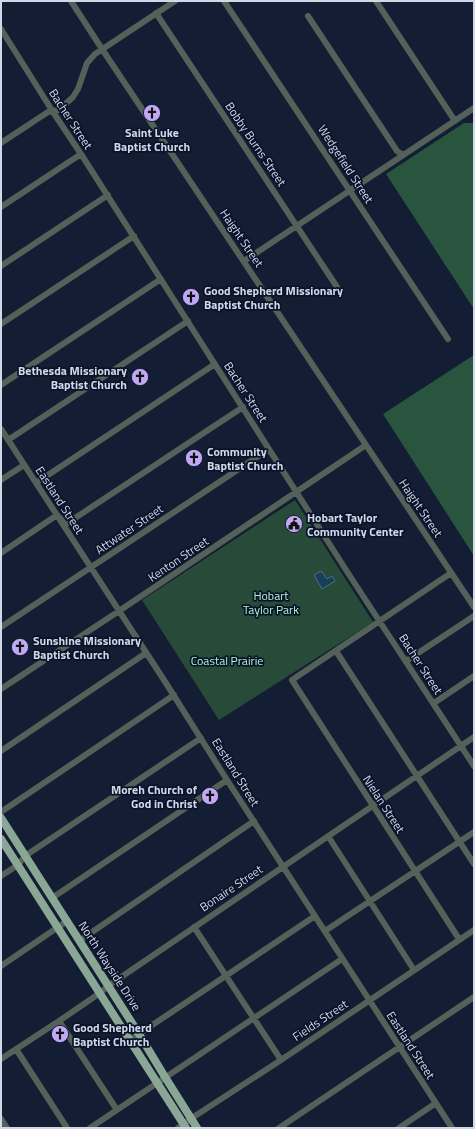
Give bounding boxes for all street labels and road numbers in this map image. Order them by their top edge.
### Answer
street label: Bacher Street [44,85,98,154]
street label: Bobby Burns Street [221,98,292,191]
street label: Wedgefield Street [313,121,379,208]
street label: Haight Street [215,205,269,272]
street label: Bacher Street [219,358,273,427]
street label: Eastland Street [31,462,90,538]
street label: Haight Street [394,475,448,542]
street label: Attwater Street [91,499,167,559]
street label: Kenton Street [144,531,213,586]
street label: Bacher Street [394,630,448,699]
street label: Eastland Street [207,734,265,811]
street label: Nielan Street [358,771,410,837]
street label: Bonaire Street [196,859,267,916]
street label: North Wayside Drive [74,917,146,1015]
street label: Fields Street [288,994,352,1046]
street label: Eastland Street [382,1007,441,1083]

